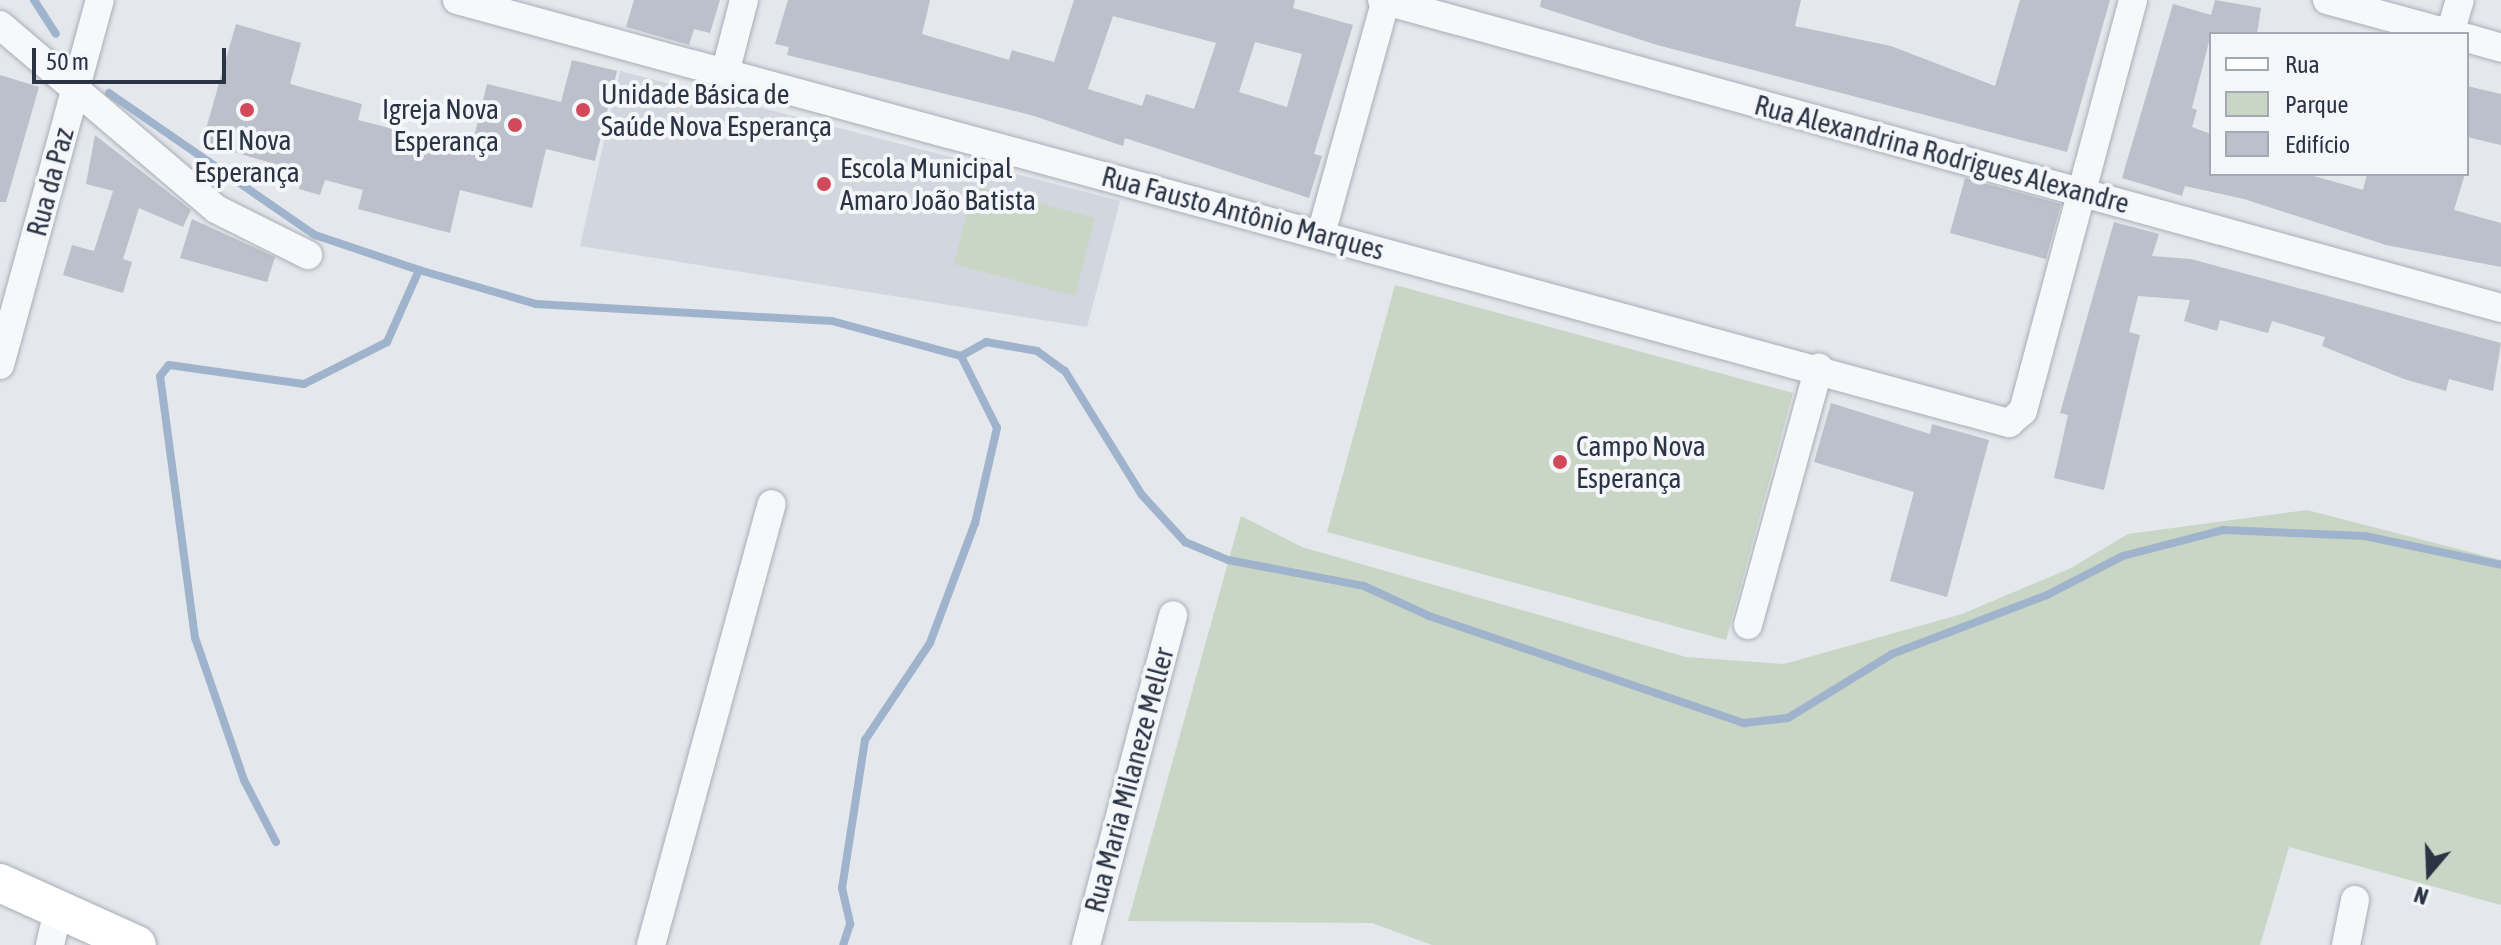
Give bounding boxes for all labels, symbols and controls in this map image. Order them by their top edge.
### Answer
scale bar [36,32,230,82]
legend [2209,32,2469,176]
text: 50 m [46,48,89,75]
text: Rua [2285,51,2320,78]
place label: Unidade Básica de Saúde Nova Esperança [601,77,832,143]
street label: Rua Alexandrina Rodrigues Alexandre [1751,88,2133,220]
text: Parque [2285,91,2348,118]
place label: Igreja Nova Esperança [382,92,499,158]
marker: Unidade Básica de Saúde Nova Esperança [572,99,594,121]
marker: CEI Nova Esperança [238,101,256,119]
marker: Igreja Nova Esperança [506,116,524,134]
place label: CEI Nova Esperança [194,123,300,189]
street label: Rua da Paz [19,124,81,240]
text: Edifício [2285,131,2350,158]
place label: Escola Municipal Amaro João Batista [840,151,1036,217]
street label: Rua Fausto Antônio Marques [1098,159,1388,267]
marker: Escola Municipal Amaro João Batista [815,175,833,193]
place label: Campo Nova Esperança [1576,429,1706,495]
marker: Campo Nova Esperança [1551,453,1569,471]
street label: Rua Maria Milaneze Meller [1077,644,1181,916]
north arrow [2389,833,2469,913]
text: N [2411,881,2432,910]

